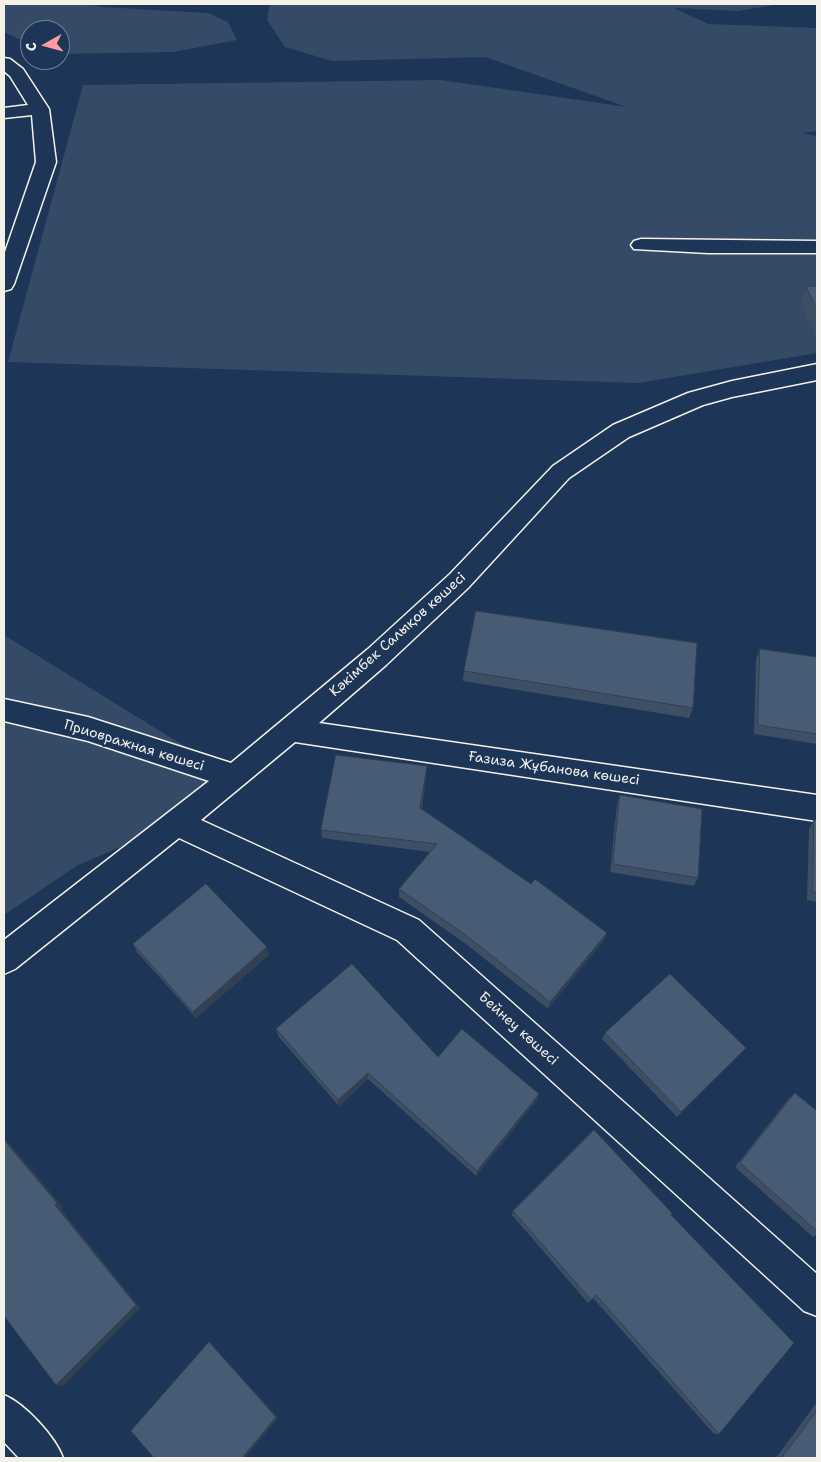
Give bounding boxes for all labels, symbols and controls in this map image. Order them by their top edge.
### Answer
north arrow [20,20,70,70]
text: С [22,41,41,52]
street label: Кәкімбек Салықов көшесі [326,569,470,701]
street label: Приовражная көшесі [62,717,206,775]
street label: Ғазиза Жұбанова көшесі [467,749,641,789]
street label: Бейнеу көшесі [475,989,561,1069]

